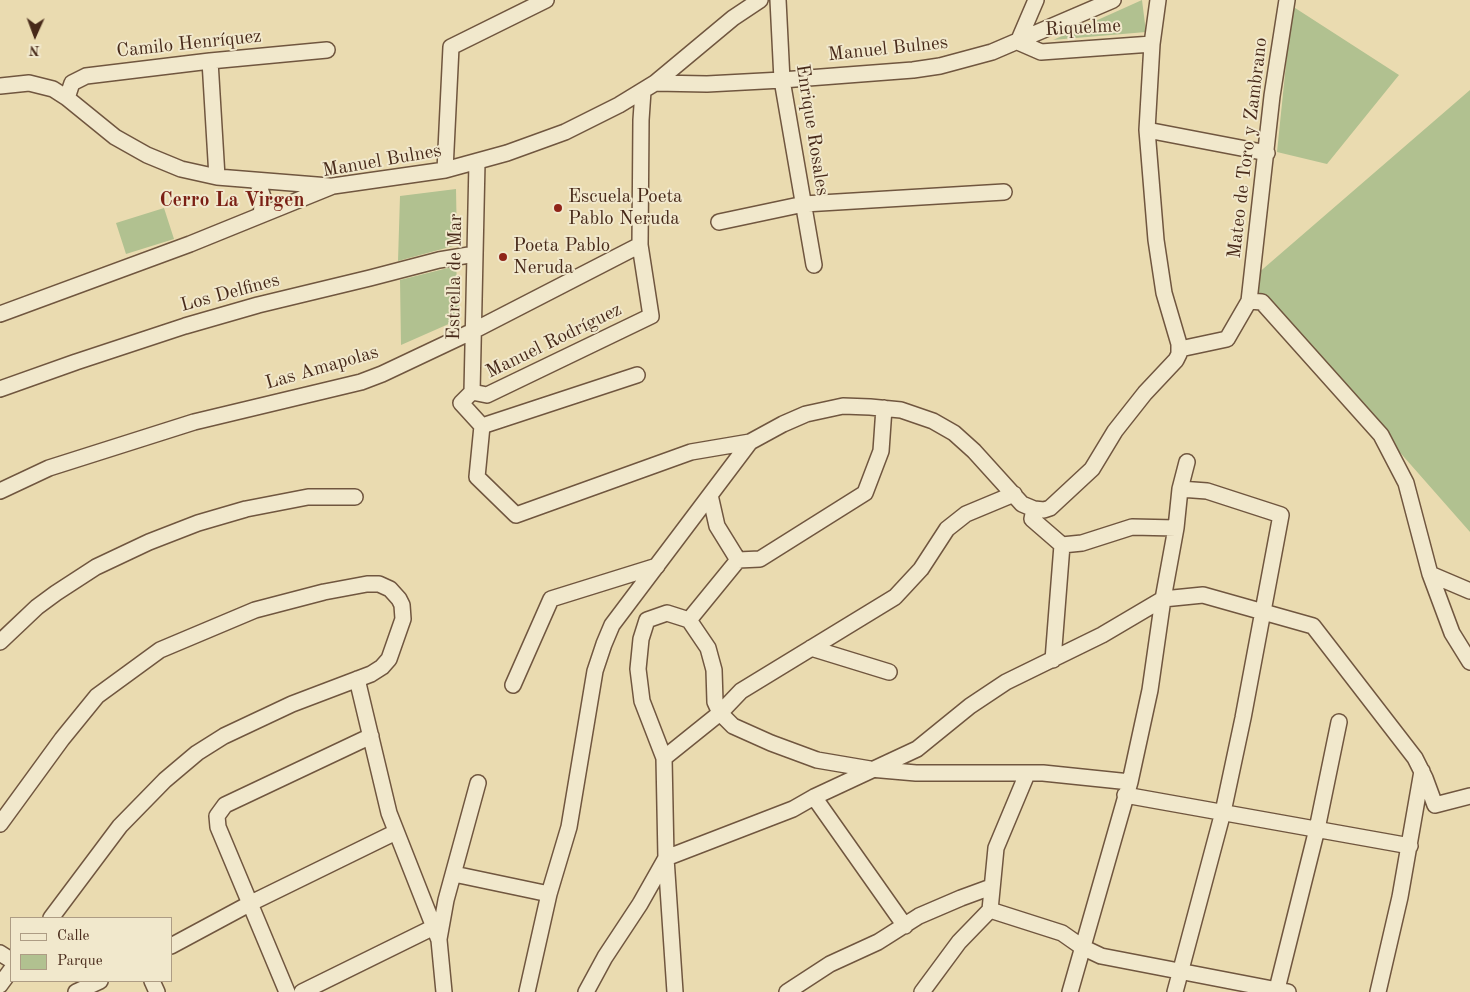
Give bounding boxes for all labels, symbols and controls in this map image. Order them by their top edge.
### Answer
north arrow [10,10,60,60]
street label: Riquelme [1044,15,1122,41]
street label: Camilo Henríquez [115,25,263,63]
street label: Manuel Bulnes [827,31,949,67]
street label: Mateo de Toro y Zambrano [1223,36,1273,260]
text: N [29,43,40,57]
street label: Enrique Rosales [790,63,834,197]
street label: Manuel Bulnes [321,139,443,183]
place label: Escuela Poeta Pablo Neruda [568,186,682,230]
district label: Cerro La Virgen [159,189,305,213]
marker: Escuela Poeta Pablo Neruda [552,202,564,214]
street label: Estrella de Mar [442,214,468,340]
place label: Poeta Pablo Neruda [513,235,610,279]
marker: Poeta Pablo Neruda [497,251,509,263]
street label: Los Delfines [178,269,282,317]
street label: Manuel Rodríguez [482,298,626,384]
street label: Las Amapolas [263,341,381,395]
legend [10,917,172,982]
text: Calle [57,929,89,944]
text: Parque [57,954,103,969]

